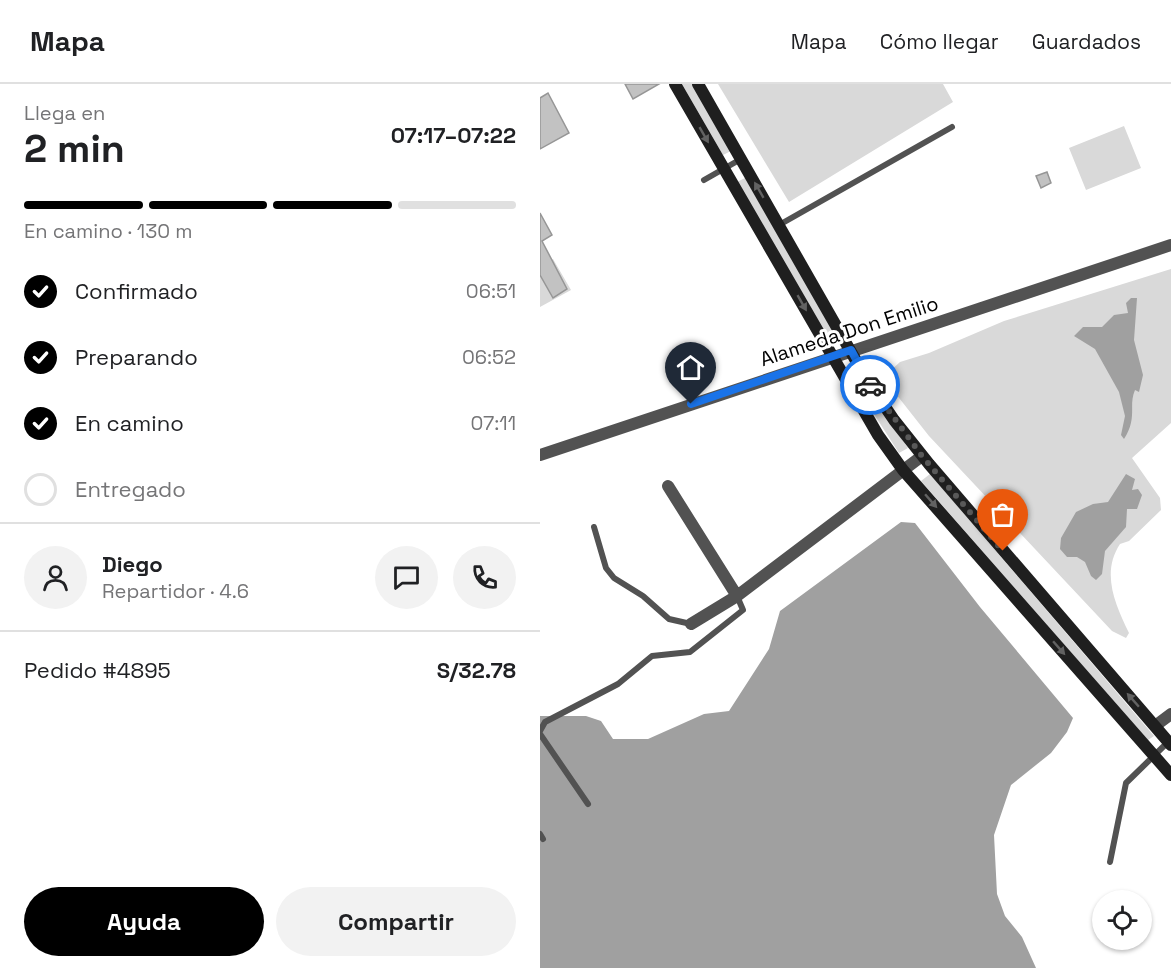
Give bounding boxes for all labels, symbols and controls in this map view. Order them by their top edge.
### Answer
text: Mapa [30,23,105,59]
text: Mapa [791,28,847,55]
text: Cómo llegar [880,28,999,55]
text: Guardados [1032,28,1141,55]
text: Llega en [24,100,105,126]
text: 07:17–07:22 [391,121,516,149]
text: 2 min [24,124,125,173]
one-way arrow [699,127,709,144]
one-way arrow [754,181,764,198]
text: En camino · 130 m [24,218,192,244]
icon: check [24,275,57,308]
text: Confirmado [75,277,198,305]
text: 06:51 [466,278,516,304]
street label: Alameda Don Emilio [756,290,942,372]
one-way arrow [796,295,807,311]
icon: check [24,341,57,374]
pin [665,342,716,404]
text: Preparando [75,343,198,371]
text: 06:52 [462,344,516,370]
icon: home [674,351,707,384]
courier [840,355,900,415]
icon: car [854,369,887,402]
icon: check [24,407,57,440]
text: En camino [75,409,184,437]
text: 07:11 [470,410,516,436]
text: Entregado [75,475,186,503]
pin [977,489,1028,551]
one-way arrow [924,494,937,509]
icon: bag [986,498,1019,531]
button: person [24,546,87,609]
button: chat [375,546,438,609]
button: phone [453,546,516,609]
text: Diego [102,550,163,578]
text: Repartidor · 4.6 [102,578,249,604]
one-way arrow [1052,640,1065,655]
text: Pedido #4895 [24,656,171,684]
text: S/32.78 [437,656,516,684]
one-way arrow [1126,692,1139,708]
button: Ayuda [24,887,264,956]
button: Compartir [276,887,516,956]
map controls [1092,890,1152,950]
button: locate [1092,890,1152,950]

